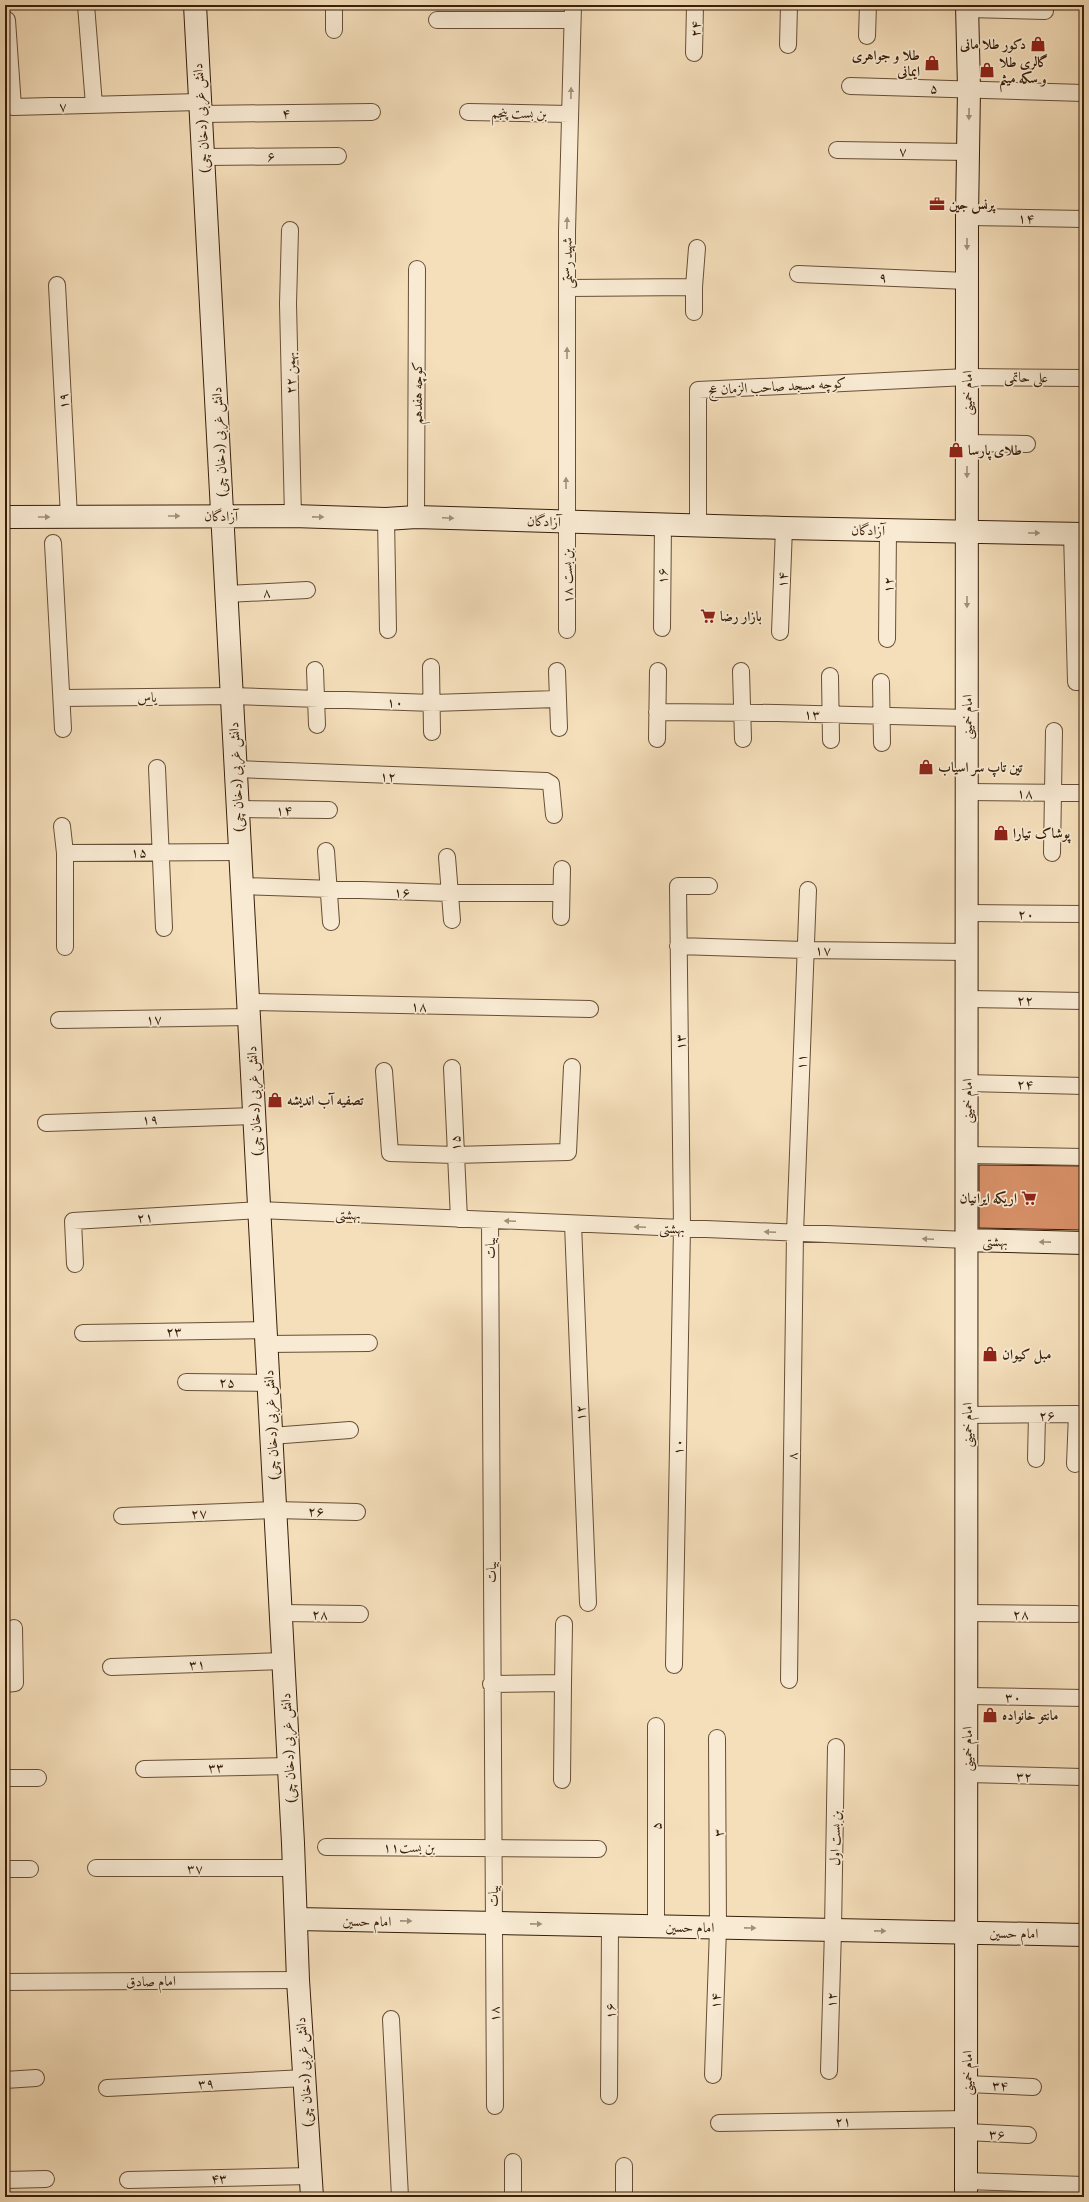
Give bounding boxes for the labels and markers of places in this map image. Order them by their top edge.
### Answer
place label: دکور طلا مانی [959,34,1026,54]
shop icon: دکور طلا مانی [1029,35,1047,53]
place label: طلا و جواهری ایمانی [852,45,920,81]
place label: گالری طلا و سکه میثم [999,52,1048,93]
shop icon: طلا و جواهری ایمانی [923,54,941,72]
shop icon: گالری طلا و سکه میثم [978,61,996,79]
place label: پرنس جین [949,194,996,214]
office icon: پرنس جین [928,195,946,213]
place label: طلای پارسا [968,440,1022,461]
shop icon: طلای پارسا [947,441,965,459]
place label: بازار رضا [720,606,762,626]
supermarket icon: بازار رضا [699,607,717,625]
place label: تین تاپ سر اسیاب [938,757,1023,777]
shop icon: تین تاپ سر اسیاب [917,758,935,776]
place label: پوشاک تیارا [1013,823,1072,844]
shop icon: پوشاک تیارا [992,824,1010,842]
place label: تصفیه آب اندیشه [287,1090,364,1110]
shop icon: تصفیه آب اندیشه [266,1091,284,1109]
place label: اریکه ایرانیان [959,1188,1017,1208]
supermarket icon: اریکه ایرانیان [1020,1189,1038,1207]
place label: مبل کیوان [1002,1344,1051,1364]
shop icon: مبل کیوان [981,1345,999,1363]
place label: مانتو خانواده [1002,1705,1058,1725]
shop icon: مانتو خانواده [981,1706,999,1724]

